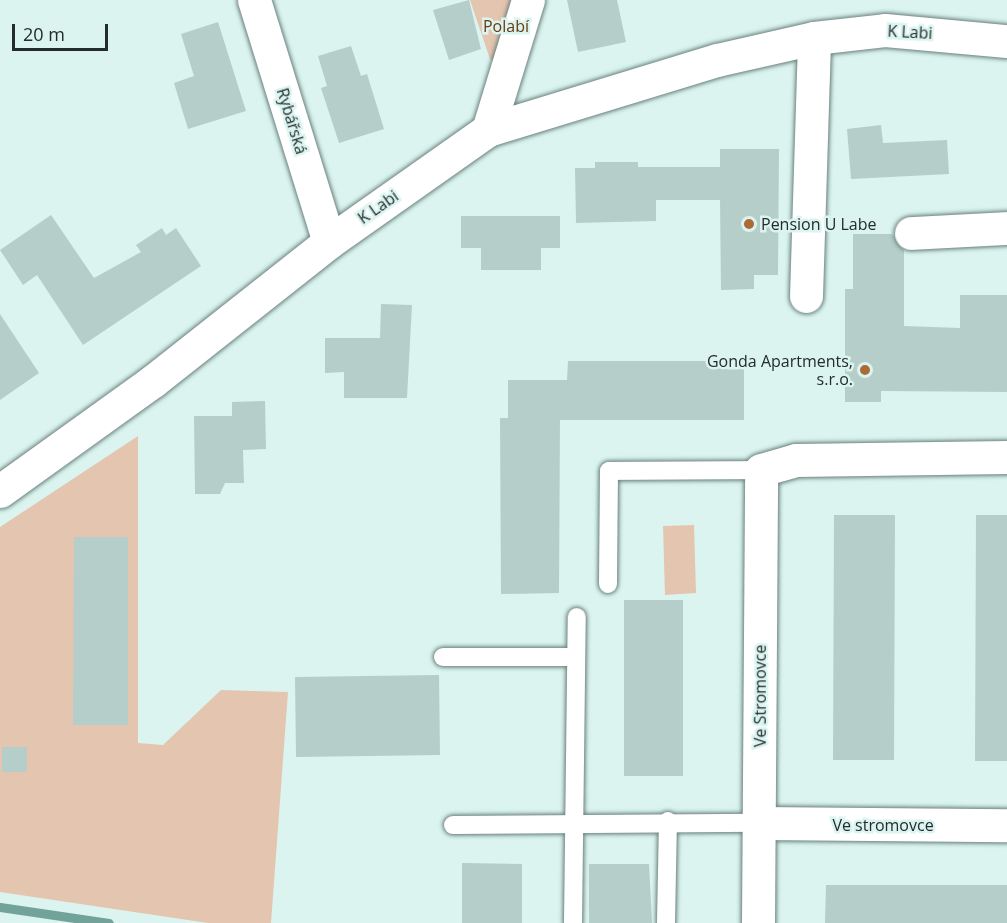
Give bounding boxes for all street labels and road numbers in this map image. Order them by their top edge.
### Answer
street label: K Labi [887,21,933,43]
street label: Rybářská [273,86,311,156]
street label: K Labi [354,186,402,228]
street label: Ve Stromovce [750,645,770,747]
street label: Ve stromovce [832,815,934,835]

